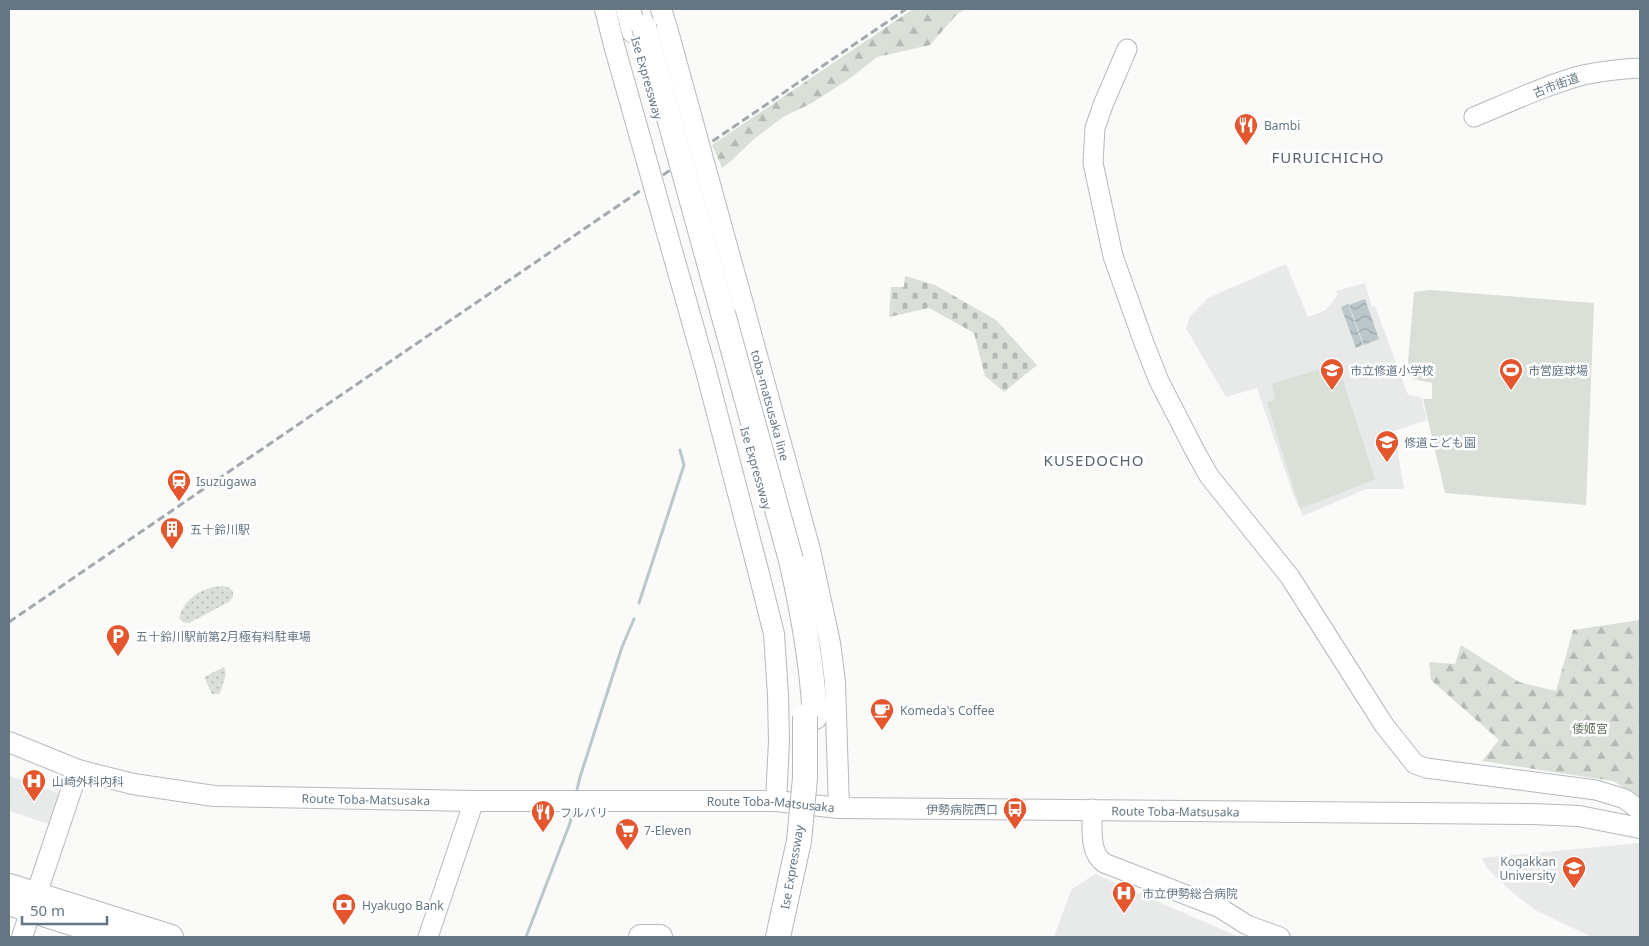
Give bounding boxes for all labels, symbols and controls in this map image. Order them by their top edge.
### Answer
street label: Ise Expressway [627,35,667,122]
street label: 古市街道 [1531,69,1581,101]
restaurant icon: Bambi [1233,112,1259,146]
place label: Bambi [1264,117,1300,134]
district label: FURUICHICHO [1271,147,1385,167]
street label: toba-matsusaka line [747,348,794,463]
school or university icon: 市立修道小学校 [1319,357,1345,391]
sports icon: 市営庭球場 [1498,357,1524,391]
place label: 市立修道小学校 [1350,362,1434,379]
place label: 市営庭球場 [1528,362,1588,379]
street label: Ise Expressway [736,425,776,512]
school or university icon: 修道こども園 [1374,429,1400,463]
place label: 修道こども園 [1404,434,1476,451]
district label: KUSEDOCHO [1044,450,1144,470]
station icon: Isuzugawa [166,468,192,502]
place label: Isuzugawa [196,473,257,490]
building icon: 五十鈴川駅 [159,516,185,550]
place label: 五十鈴川駅 [190,521,250,538]
parking icon: 五十鈴川駅前第2月極有料駐車場 [105,623,131,657]
place label: 五十鈴川駅前第2月極有料駐車場 [136,628,311,645]
cafe icon: Komeda's Coffee [869,697,895,731]
place label: Komeda's Coffee [900,702,995,719]
park label: 倭姬宮 [1572,720,1608,737]
hospital icon: 山崎外科内科 [21,768,47,802]
place label: 山崎外科内科 [52,773,124,790]
street label: Route Toba-Matsusaka [302,789,430,809]
street label: Route Toba-Matsusaka [707,792,836,816]
bus stop icon: 伊勢病院西口 [1002,796,1028,830]
restaurant icon: フルバリ [530,799,556,833]
place label: 伊勢病院西口 [926,801,998,818]
street label: Route Toba-Matsusaka [1111,802,1240,820]
place label: フルバリ [560,804,608,821]
supermarket icon: 7-Eleven [614,817,640,851]
place label: 7-Eleven [644,822,691,839]
street label: Ise Expressway [776,823,808,911]
place label: Kogakkan University [1500,853,1557,884]
school or university icon: Kogakkan University [1561,855,1587,889]
hospital icon: 市立伊勢総合病院 [1111,880,1137,914]
place label: 市立伊勢総合病院 [1142,885,1238,902]
bank icon: Hyakugo Bank [331,892,357,926]
scale bar [22,894,108,926]
place label: Hyakugo Bank [362,897,444,914]
text: 50 m [30,900,65,920]

